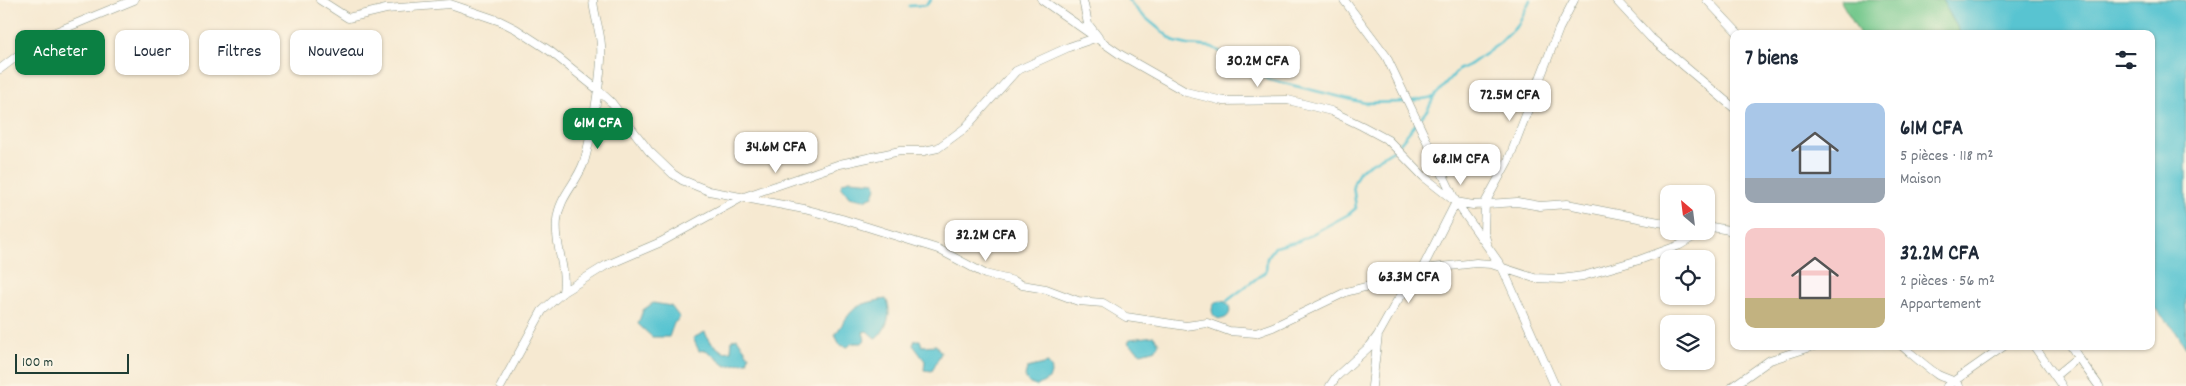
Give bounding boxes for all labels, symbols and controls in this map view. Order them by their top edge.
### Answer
chip: Acheter [15,30,105,75]
chip: Louer [115,30,189,75]
chip: Filtres [199,30,280,75]
chip: Nouveau [290,30,382,75]
text: 7 biens [1745,45,1799,75]
pin: 30.2M CFA [1201,46,1315,88]
icon: filters [2112,46,2140,74]
text: 30.2M CFA [1227,50,1289,73]
pin: 72.5M CFA [1453,80,1567,122]
text: 72.5M CFA [1480,84,1540,107]
pin: 61M CFA [552,108,644,150]
text: 61M CFA [574,112,622,135]
text: 61M CFA [1900,115,1963,145]
icon: home [1785,123,1845,183]
pin: 34.6M CFA [719,132,833,174]
text: 34.6M CFA [745,136,807,159]
pin: 68.1M CFA [1404,144,1518,186]
text: 5 pièces · 118 m² [1900,145,1993,168]
text: 68.1M CFA [1432,148,1490,171]
text: Maison [1900,168,1941,191]
north arrow [1660,185,1715,240]
map controls [1660,185,1715,370]
pin: 32.2M CFA [929,220,1043,262]
text: 32.2M CFA [956,224,1016,247]
text: 32.2M CFA [1900,240,1980,270]
icon: home [1785,248,1845,308]
button: locate [1660,250,1715,305]
pin: 63.3M CFA [1352,262,1466,304]
text: 63.3M CFA [1378,266,1440,289]
text: 2 pièces · 56 m² [1900,270,1995,293]
text: Appartement [1900,293,1981,316]
button: layers [1660,315,1715,370]
scale bar [15,351,129,374]
text: 100 m [22,353,53,373]

